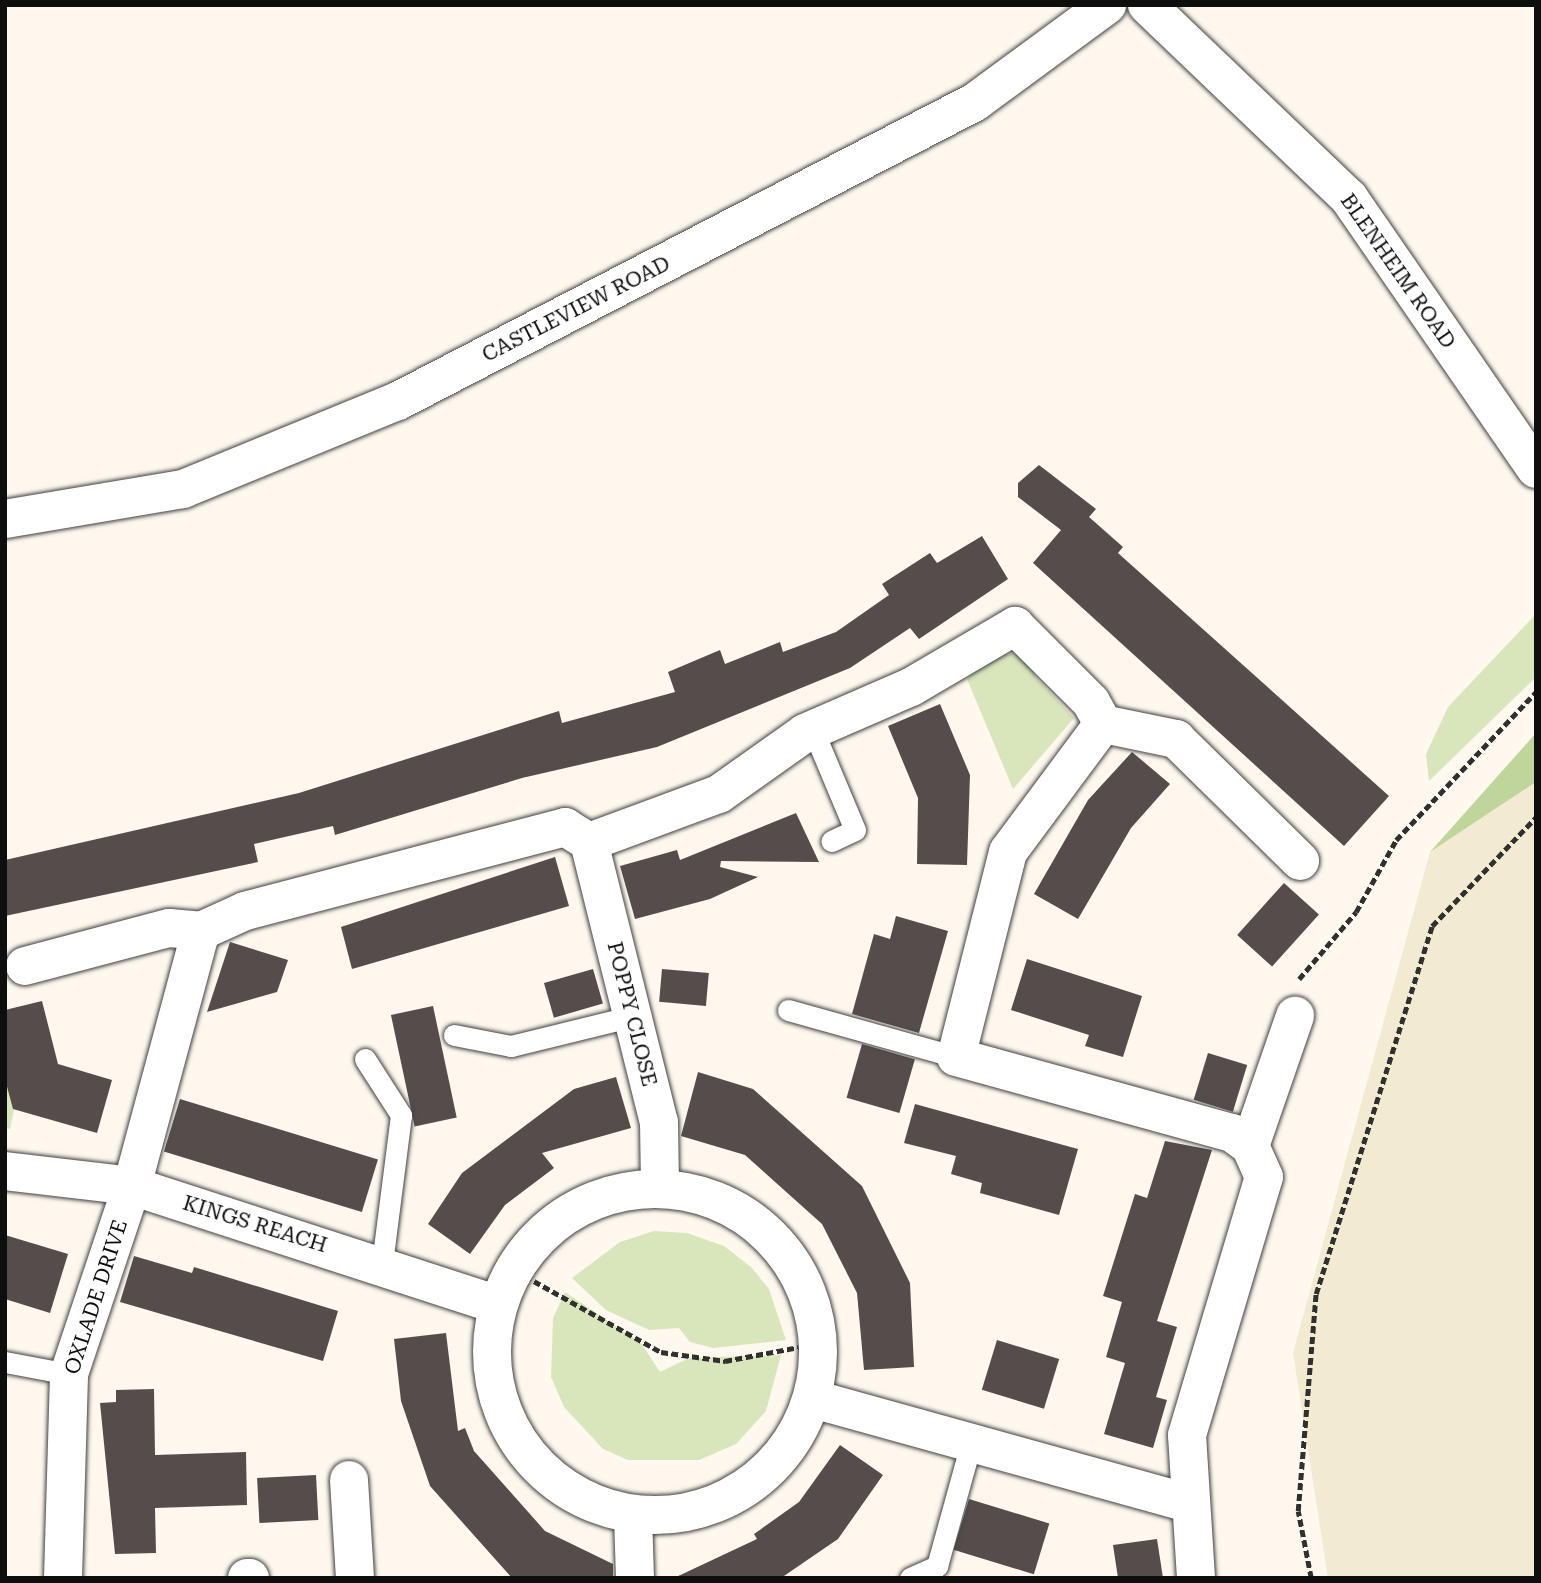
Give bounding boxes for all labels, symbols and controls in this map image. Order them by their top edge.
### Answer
street label: BLENHEIM ROAD [1335,189,1461,353]
street label: CASTLEVIEW ROAD [478,251,674,367]
street label: POPPY CLOSE [602,939,662,1089]
street label: KINGS REACH [180,1190,330,1258]
street label: OXLADE DRIVE [59,1216,133,1378]

